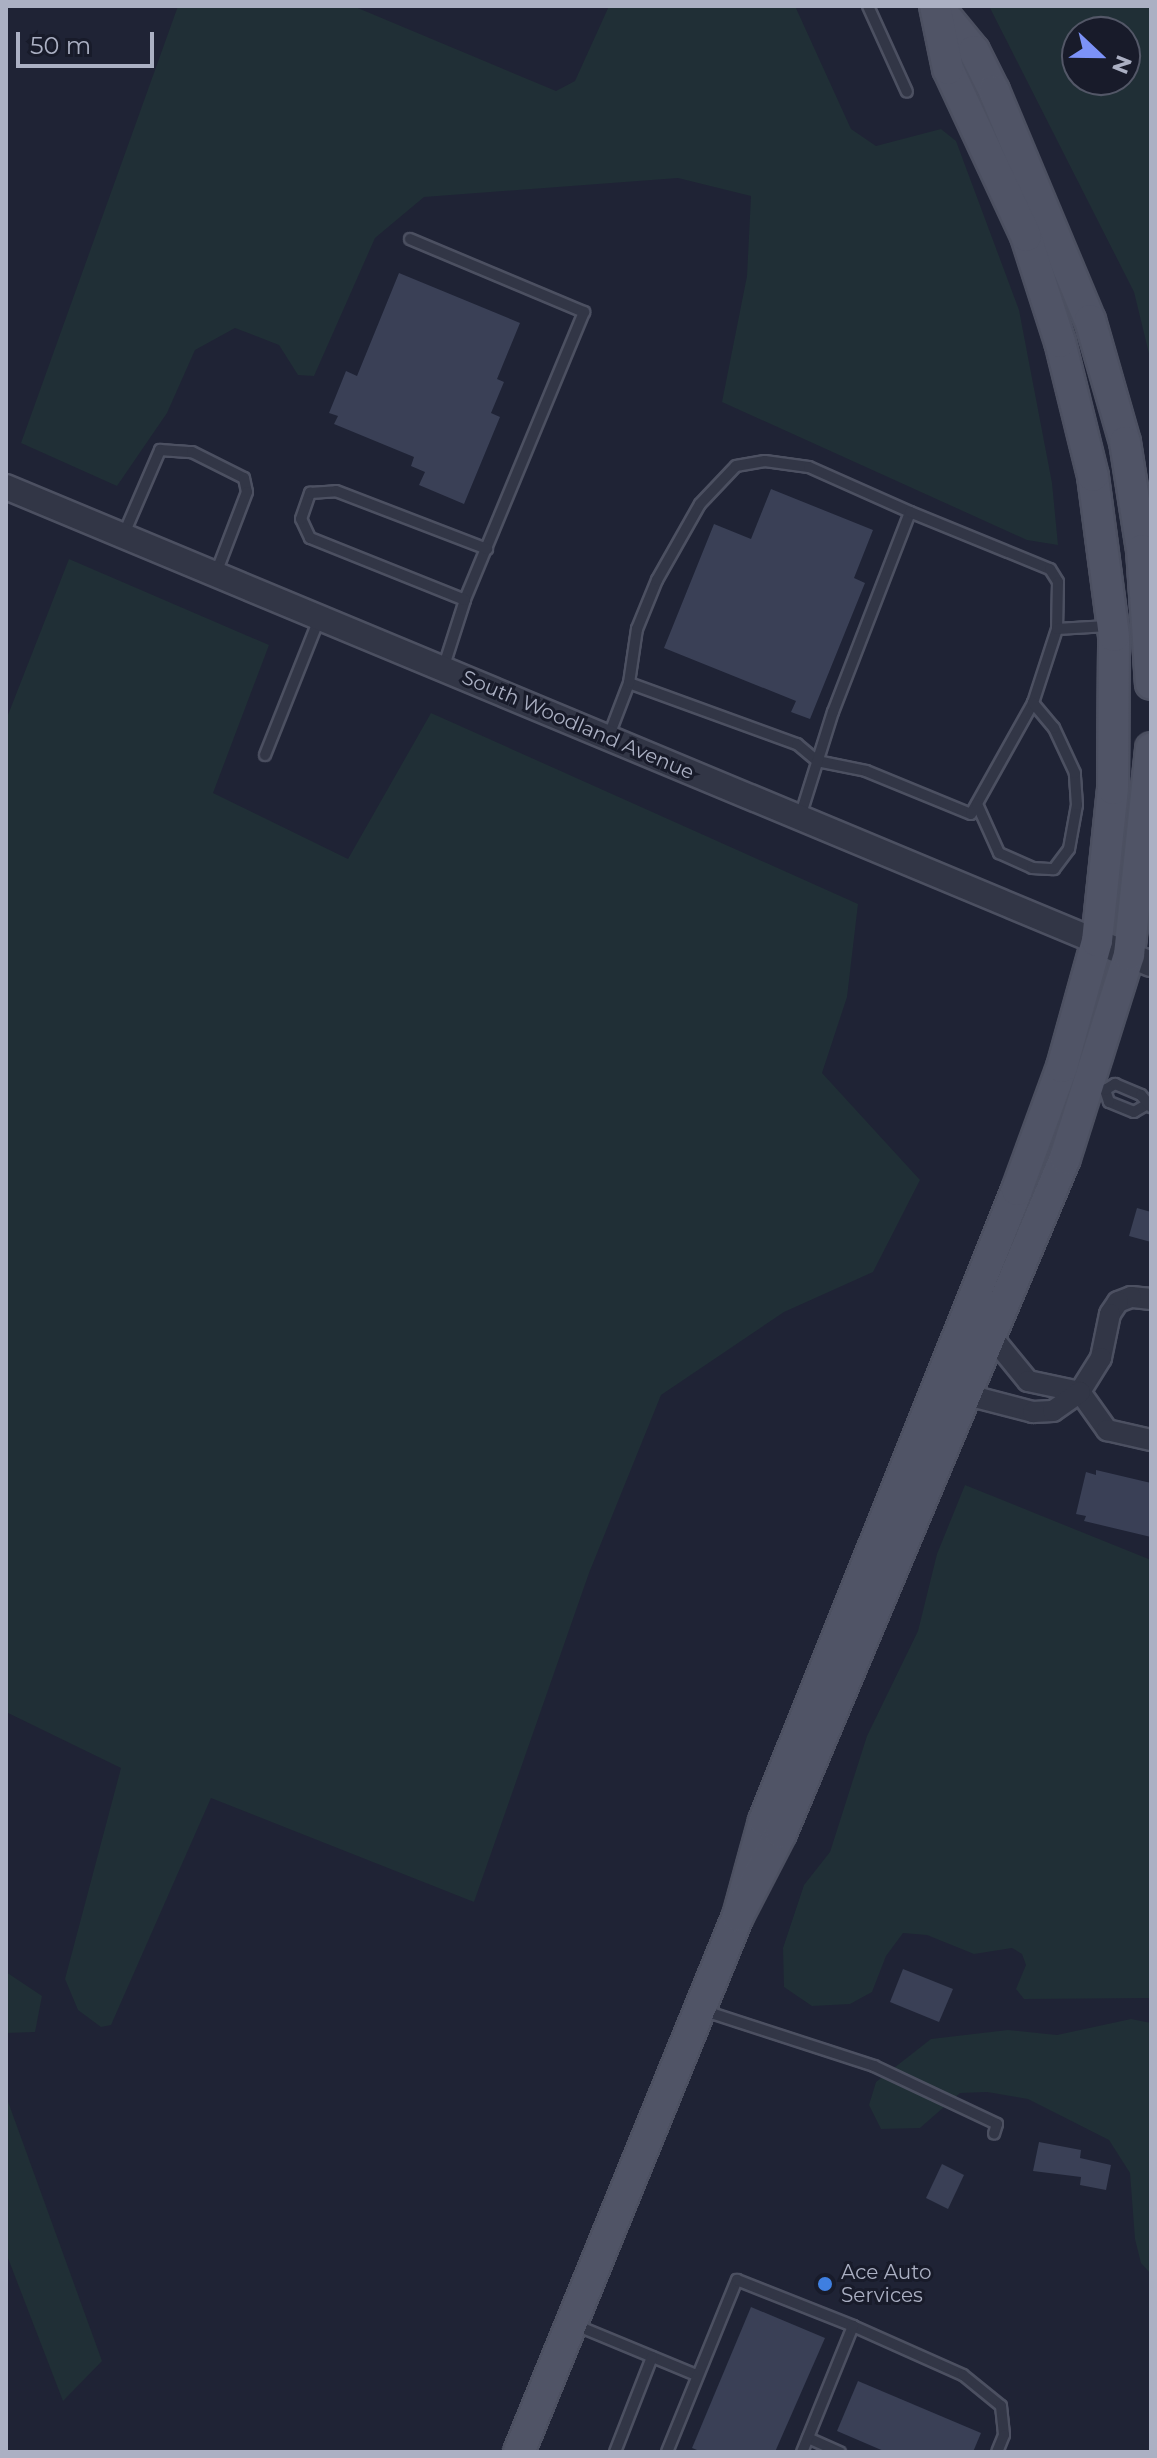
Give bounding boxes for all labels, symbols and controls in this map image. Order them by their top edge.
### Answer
scale bar [20,16,158,66]
north arrow [1061,16,1141,96]
text: 50 m [30,31,91,60]
text: N [1106,51,1138,78]
street label: South Woodland Avenue [458,665,698,785]
place label: Ace Auto Services [841,2260,932,2307]
marker: Ace Auto Services [816,2275,834,2293]

